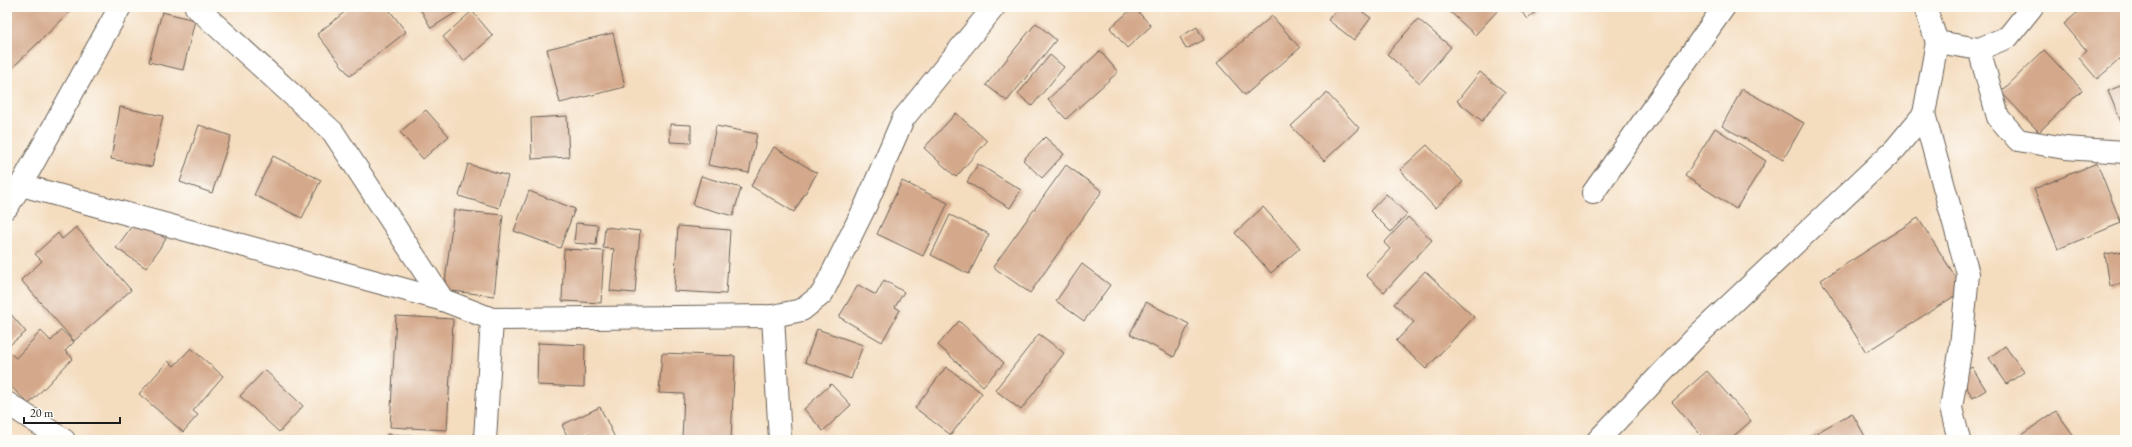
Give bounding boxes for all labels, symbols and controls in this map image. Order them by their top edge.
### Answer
scale bar [24,399,120,425]
text: 20 m [30,405,54,421]

